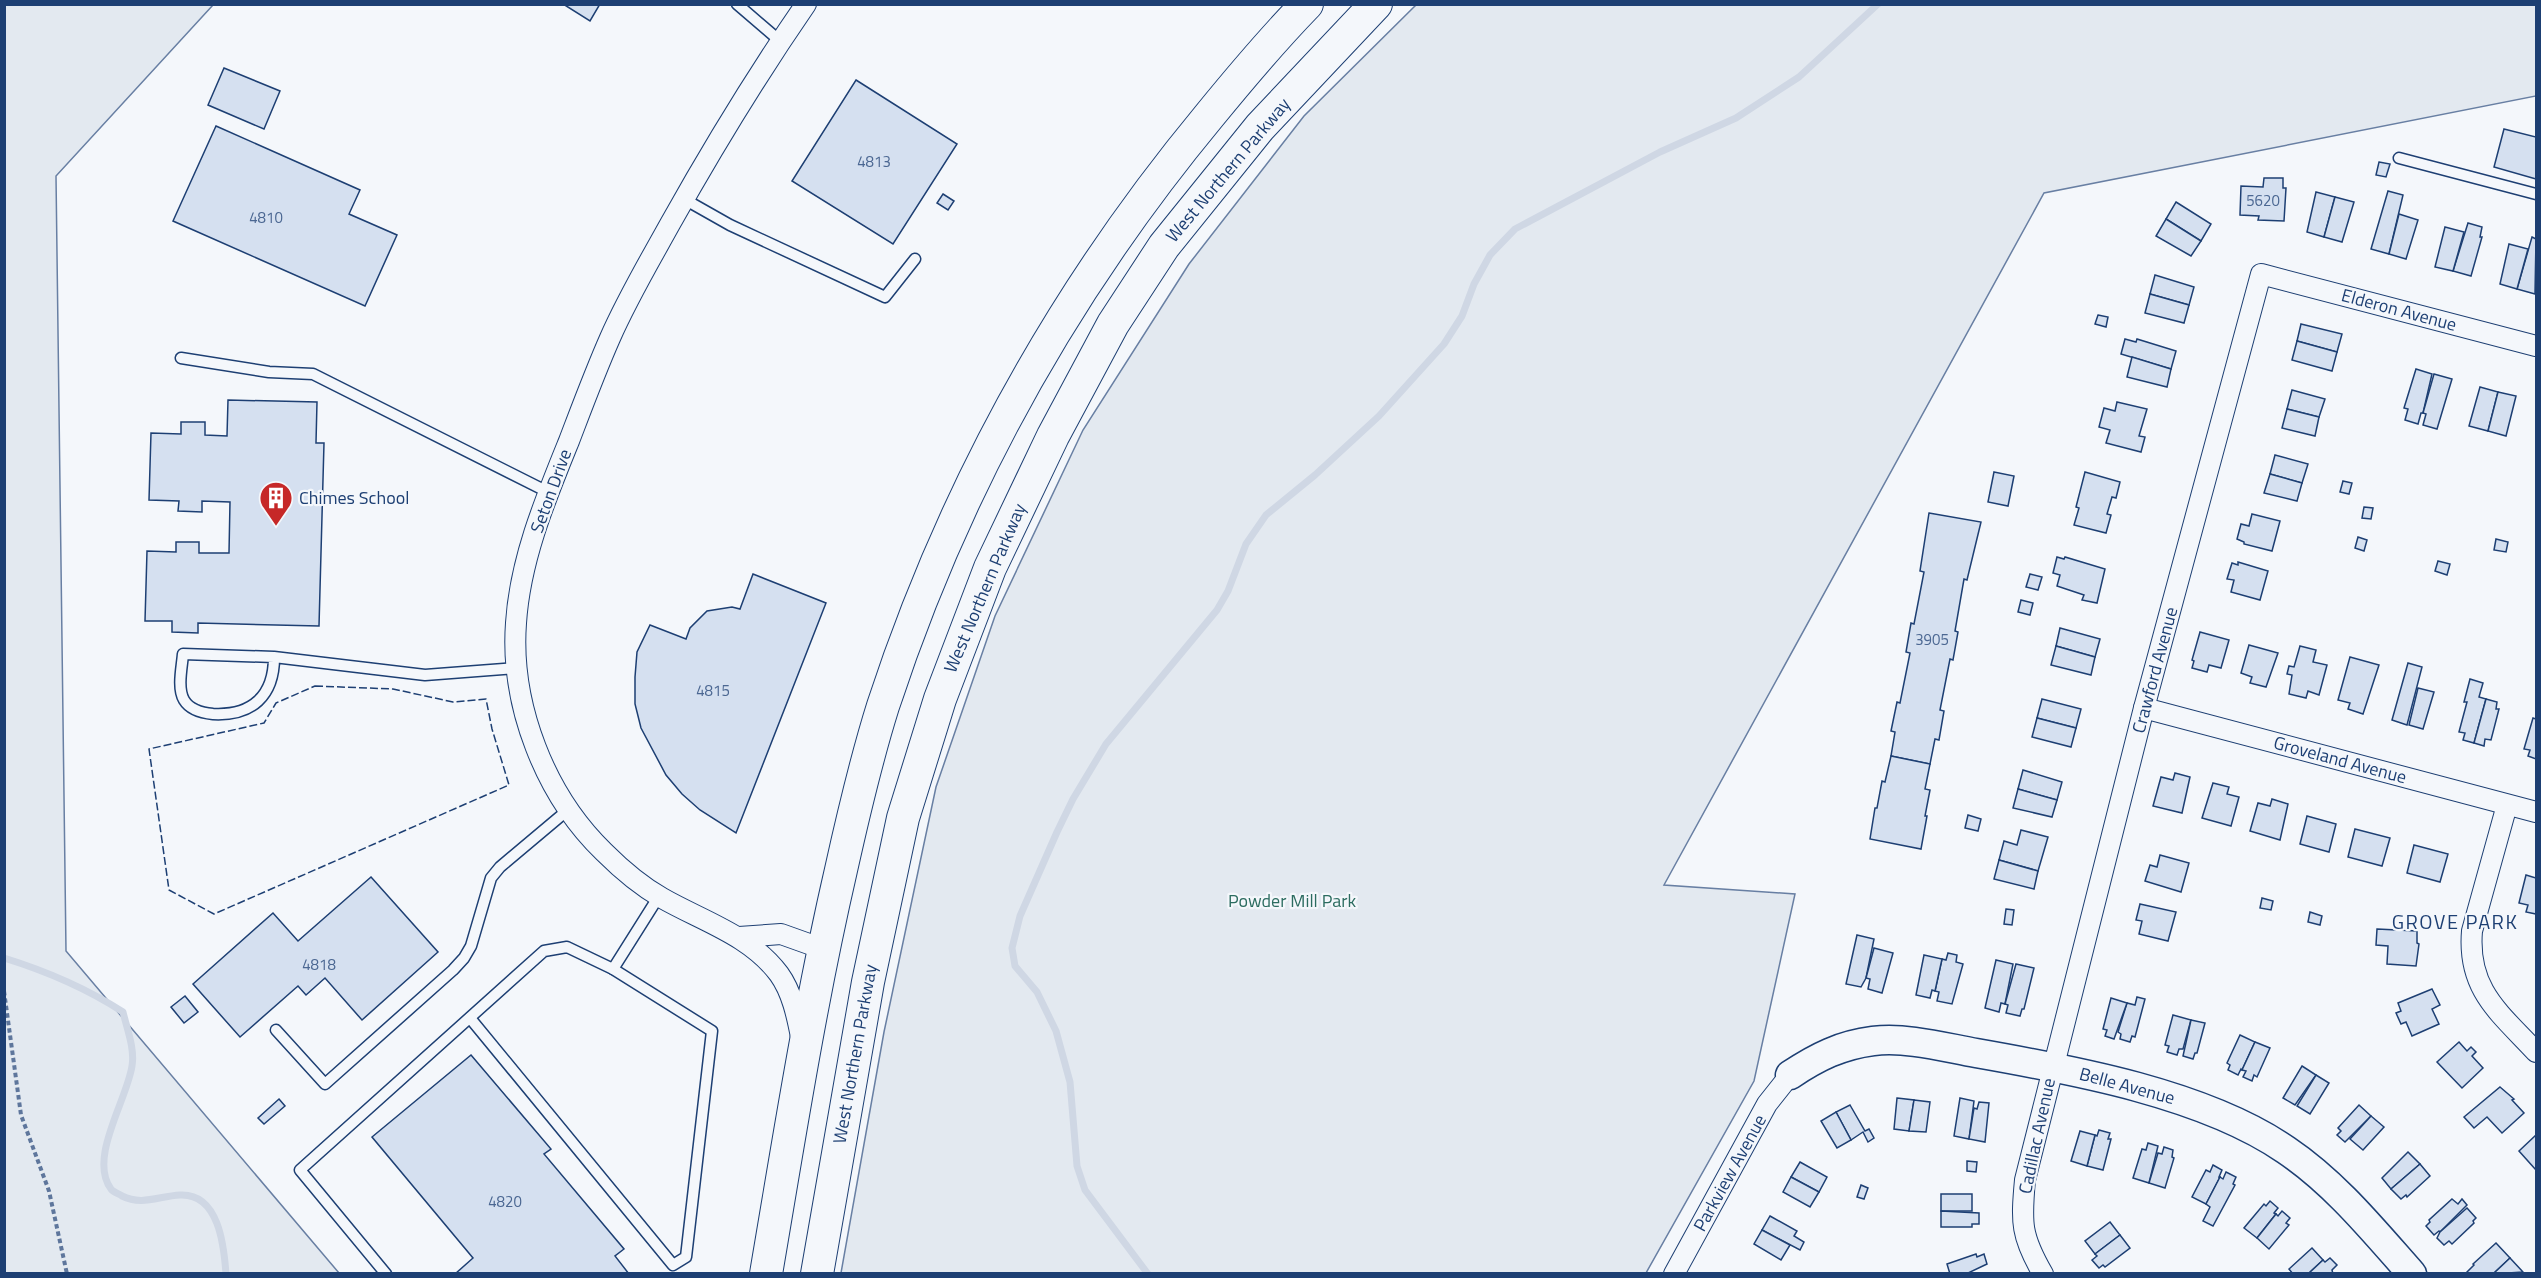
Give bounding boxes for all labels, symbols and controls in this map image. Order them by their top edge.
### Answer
street label: West Northern Parkway [1159,91,1297,248]
house number: 4813 [857,150,891,173]
house number: 5620 [2246,189,2280,212]
house number: 4810 [249,206,283,229]
street label: Elderon Avenue [2339,281,2460,338]
street label: Seton Drive [523,445,578,537]
building icon: Chimes School [258,480,294,527]
place label: Chimes School [299,484,409,511]
street label: West Northern Parkway [937,499,1033,677]
street label: Crawford Avenue [2125,604,2184,736]
house number: 3905 [1915,628,1949,651]
house number: 4815 [696,679,730,702]
street label: Groveland Avenue [2271,729,2410,790]
park label: Powder Mill Park [1228,887,1356,914]
district label: GROVE PARK [2392,906,2518,937]
house number: 4818 [302,953,336,976]
street label: West Northern Parkway [825,962,884,1146]
street label: Belle Avenue [2076,1060,2178,1111]
street label: Cadillac Avenue [2011,1076,2062,1196]
street label: Parkview Avenue [1686,1109,1773,1236]
house number: 4820 [488,1190,522,1213]

